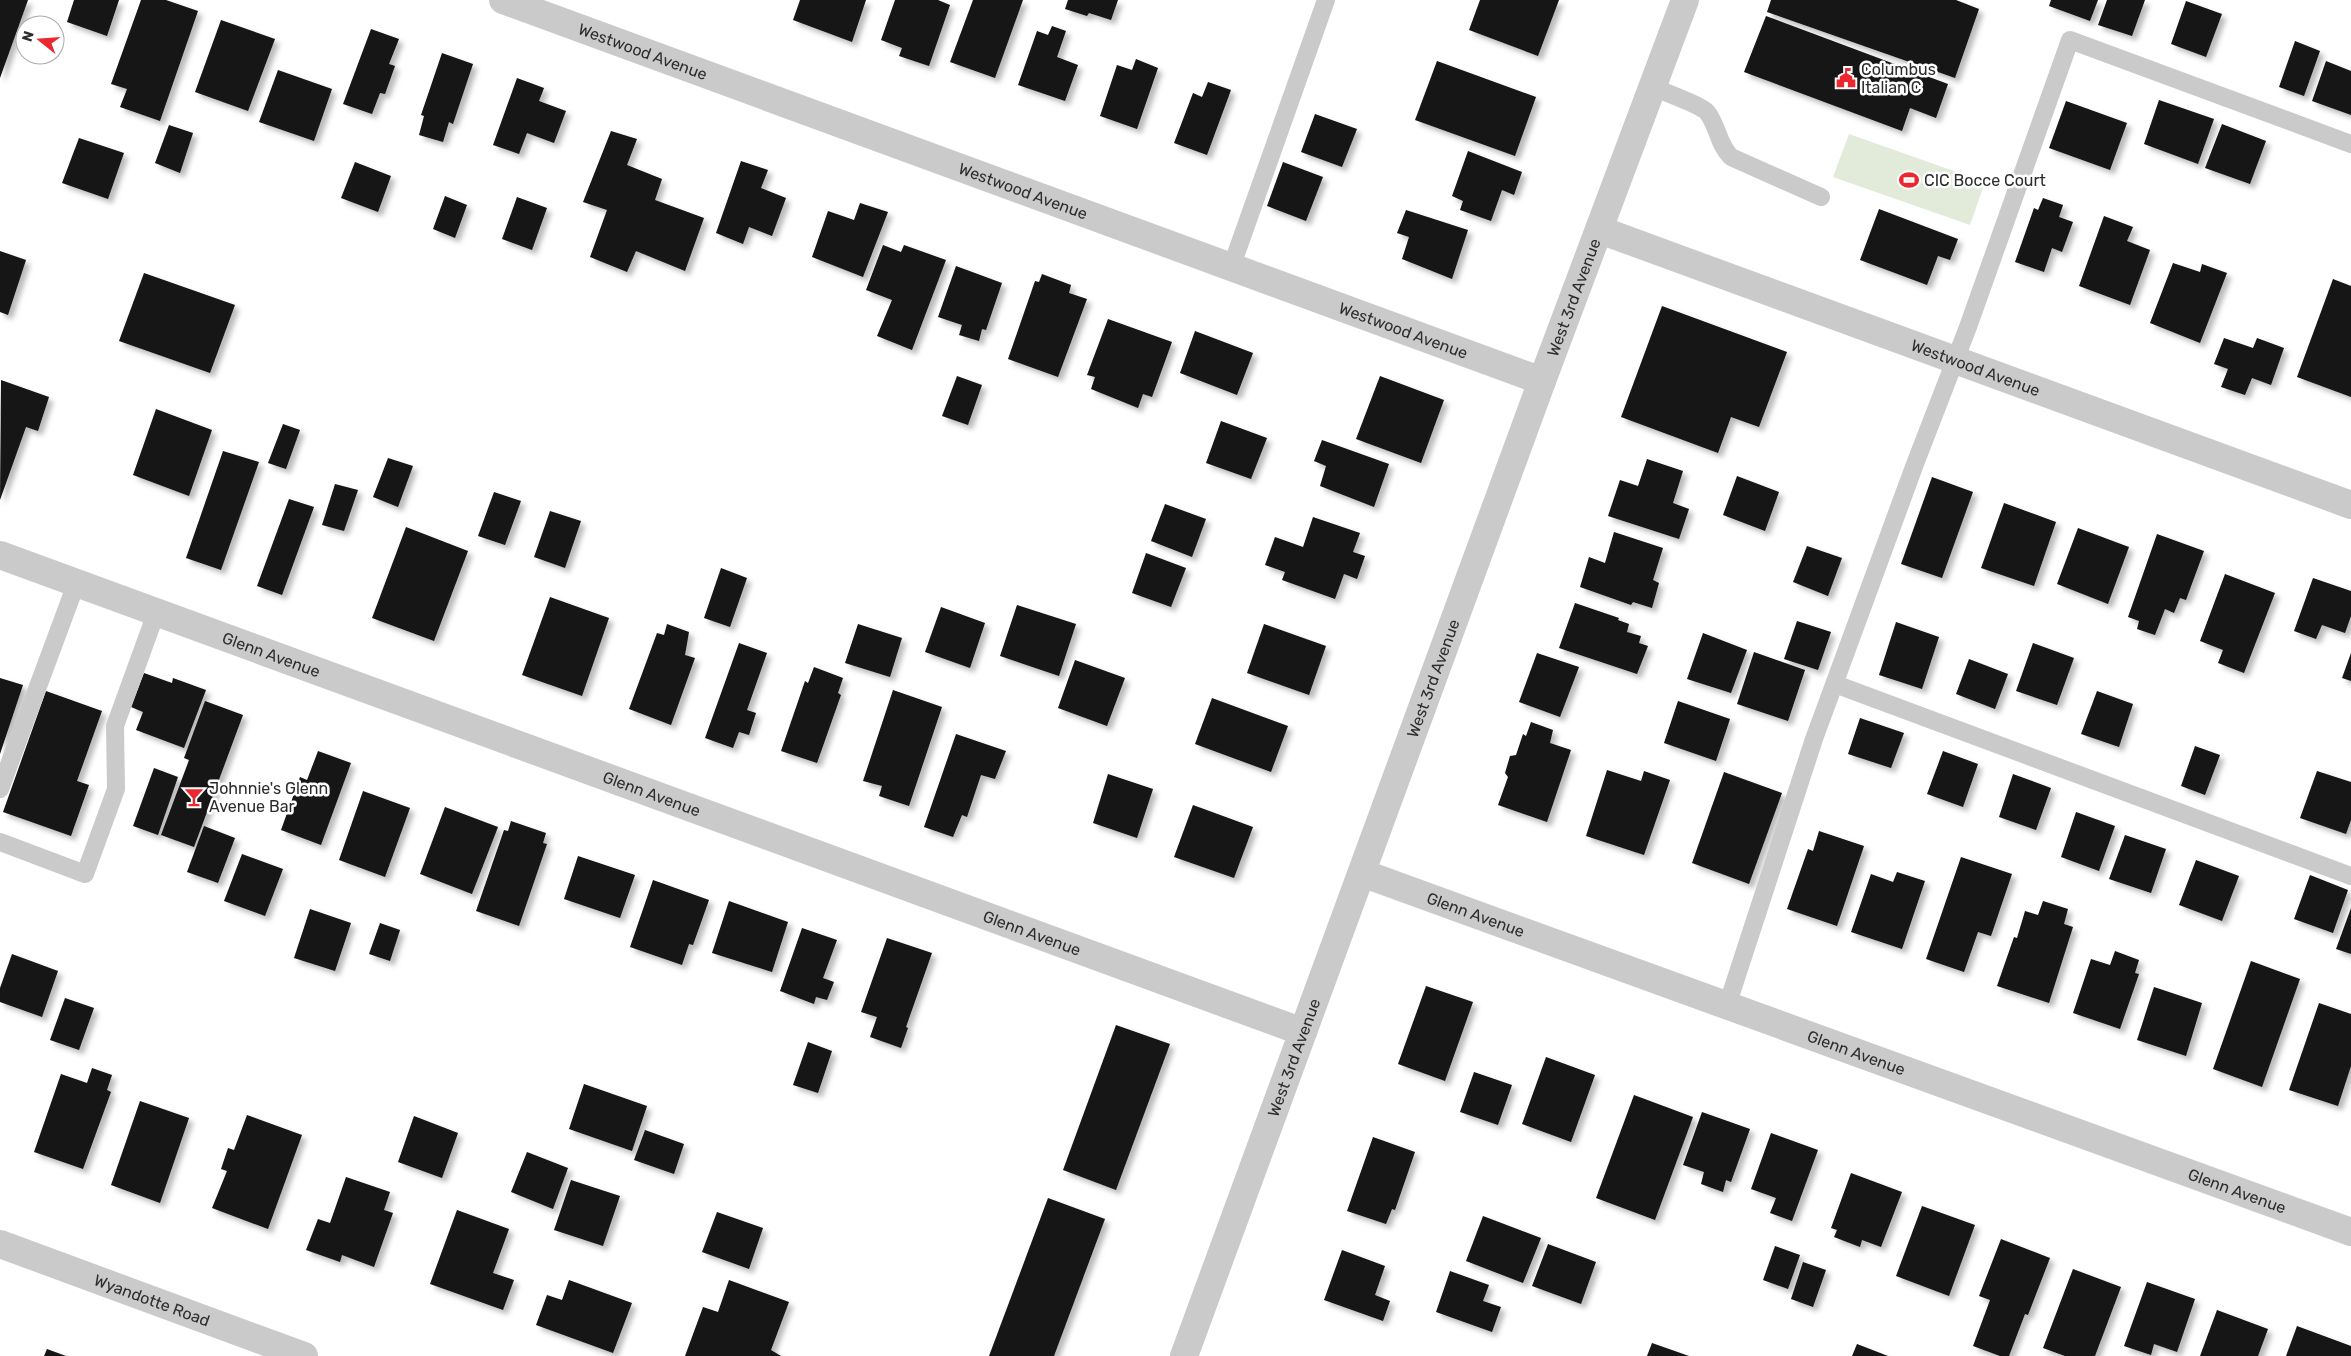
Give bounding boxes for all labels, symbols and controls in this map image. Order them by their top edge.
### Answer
north arrow [15,15,65,65]
street label: Westwood Avenue [576,19,710,84]
text: N [18,29,38,44]
place label: Columbus Italian C [1861,60,1936,97]
public building icon: Columbus Italian C [1835,67,1857,89]
street label: Westwood Avenue [956,158,1090,223]
sports icon: CIC Bocce Court [1898,169,1920,191]
place label: CIC Bocce Court [1924,171,2046,190]
street label: West 3rd Avenue [1543,236,1604,359]
street label: Westwood Avenue [1336,298,1471,363]
street label: Westwood Avenue [1908,335,2043,400]
street label: West 3rd Avenue [1402,617,1463,740]
street label: Glenn Avenue [220,628,323,681]
street label: Glenn Avenue [600,767,703,820]
place label: Johnnie's Glenn Avenue Bar [209,779,328,816]
bar icon: Johnnie's Glenn Avenue Bar [183,786,205,808]
street label: Glenn Avenue [1424,888,1527,941]
street label: Glenn Avenue [981,906,1084,959]
street label: West 3rd Avenue [1263,996,1324,1119]
street label: Glenn Avenue [1805,1026,1908,1079]
street label: Glenn Avenue [2186,1164,2289,1217]
street label: Wyandotte Road [92,1270,212,1330]

